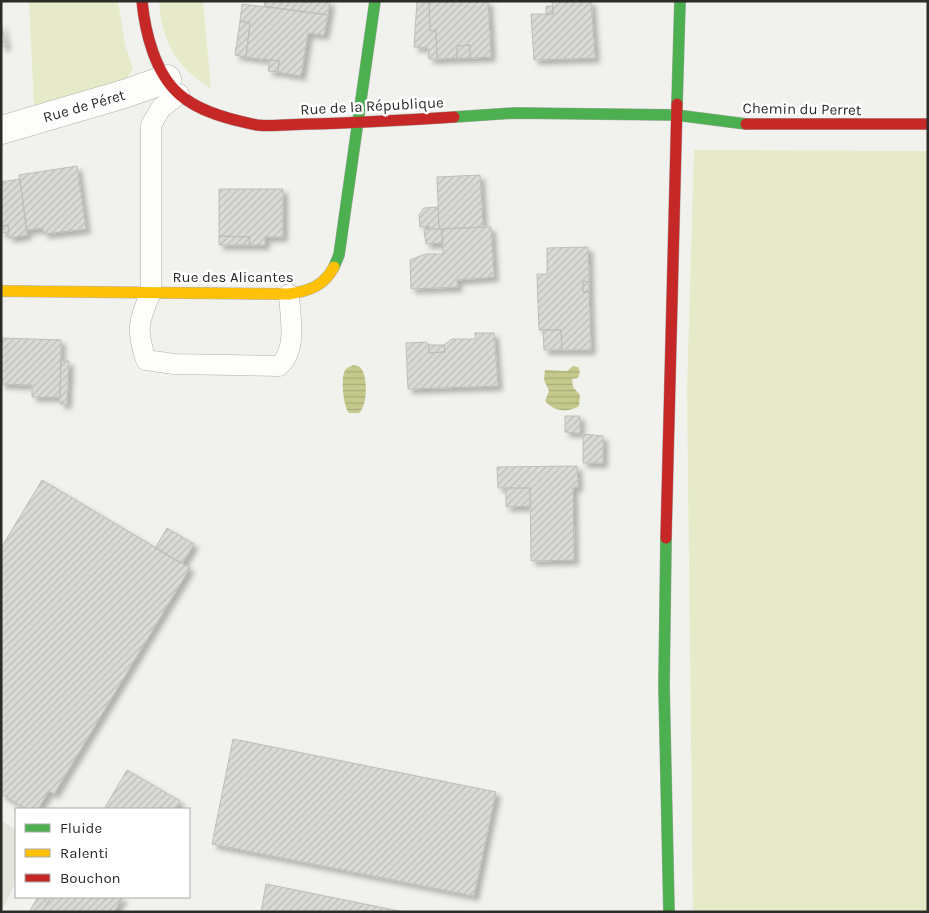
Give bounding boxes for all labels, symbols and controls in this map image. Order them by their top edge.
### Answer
street label: Rue de Péret [41,86,127,126]
street label: Rue de la République [300,93,444,119]
street label: Chemin du Perret [742,99,862,119]
street label: Rue des Alicantes [172,268,294,286]
legend [15,808,190,898]
text: Fluide [60,819,102,837]
text: Ralenti [60,844,109,862]
text: Bouchon [60,869,121,887]

